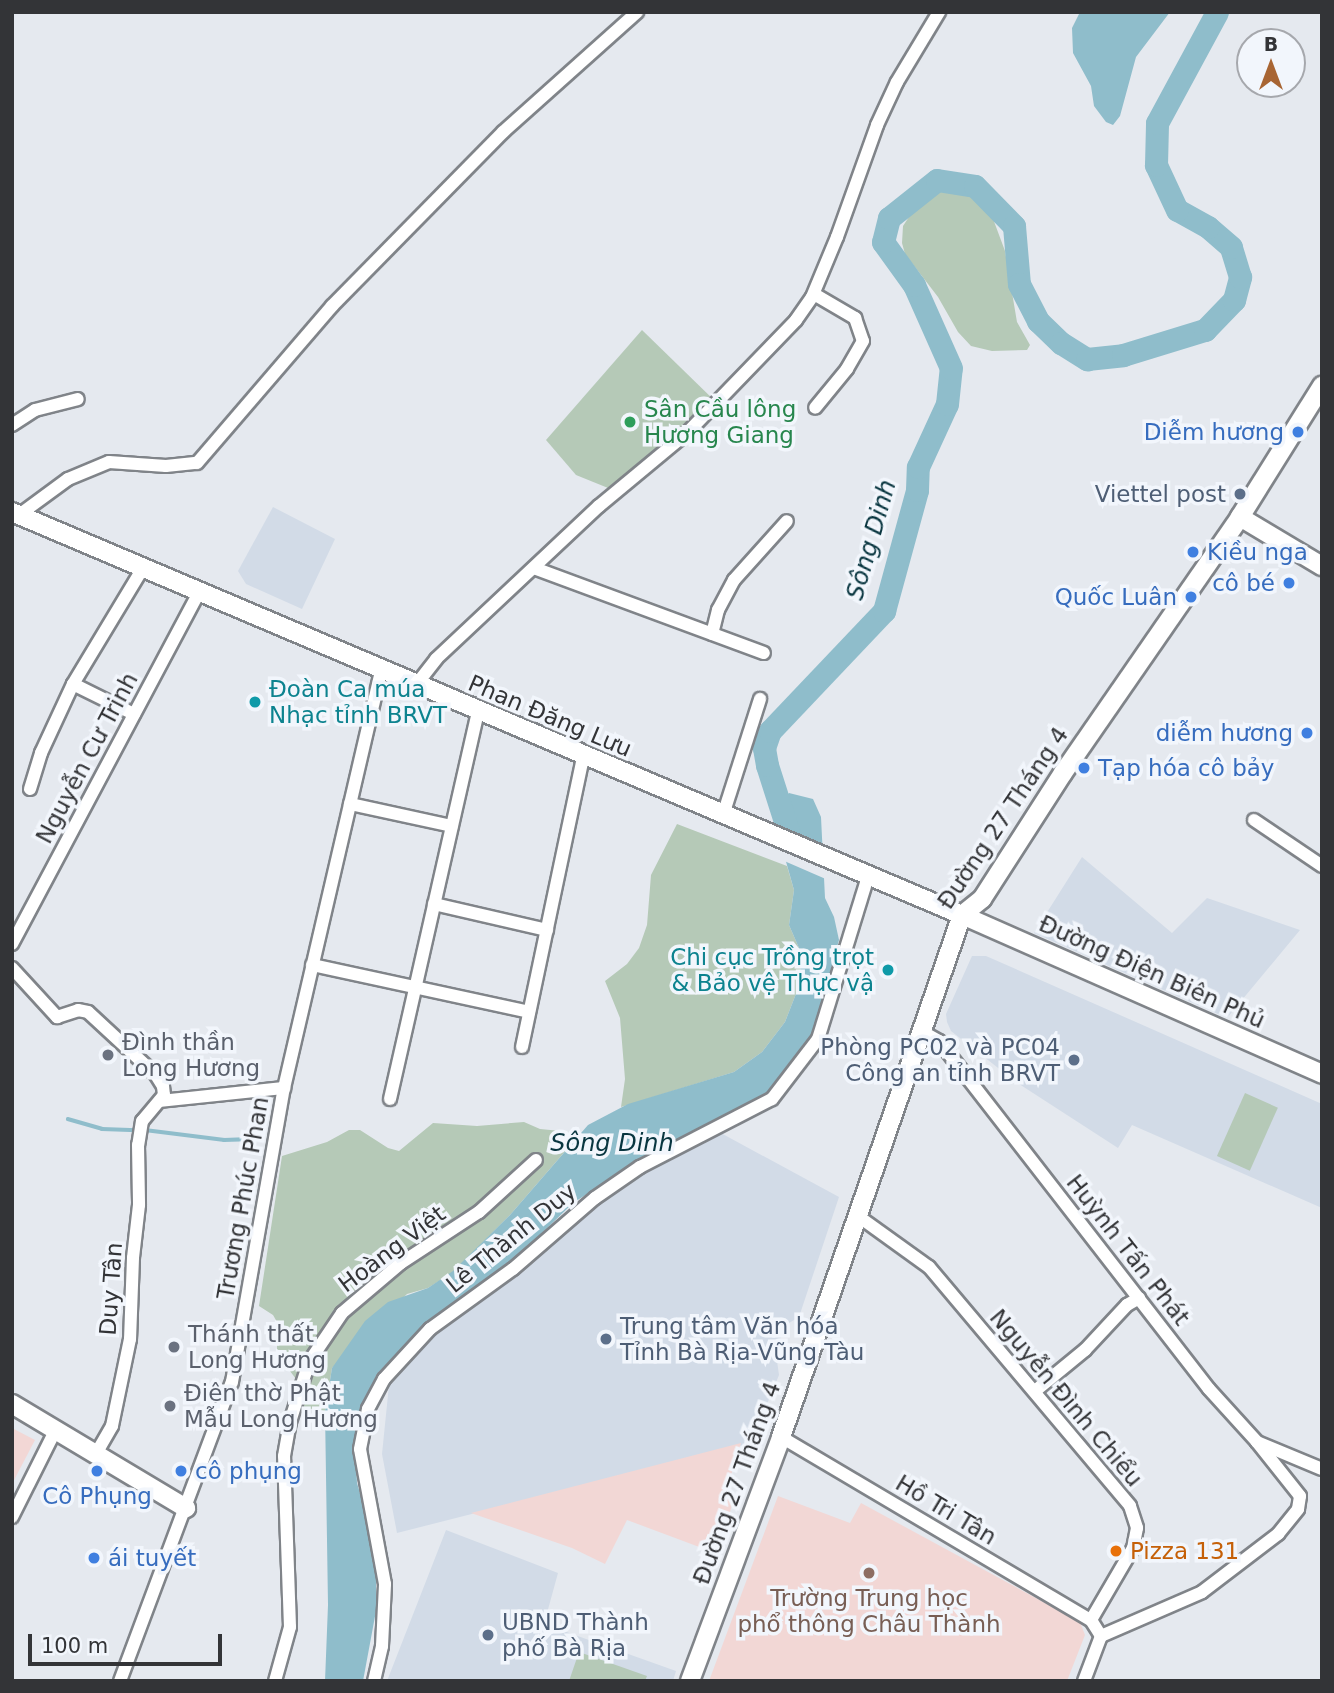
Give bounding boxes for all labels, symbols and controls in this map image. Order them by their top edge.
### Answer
north arrow [1236,28,1306,98]
text: B [1264,33,1278,55]
place label: Sân Cầu lông Hương Giang [644,395,796,449]
marker: Sân Cầu lông Hương Giang [622,414,638,430]
place label: Diễm hương [1144,418,1284,446]
marker: Diễm hương [1290,424,1306,440]
water label: Sông Dinh [841,477,903,603]
place label: Viettel post [1095,480,1226,508]
marker: Viettel post [1232,486,1248,502]
place label: Kiều nga [1207,538,1308,566]
marker: Kiều nga [1185,544,1201,560]
place label: cô bé [1212,569,1275,597]
marker: cô bé [1281,575,1297,591]
place label: Quốc Luân [1055,583,1177,611]
marker: Quốc Luân [1183,589,1199,605]
street label: Nguyễn Cư Trinh [30,668,144,848]
street label: Phan Đăng Lưu [464,669,636,763]
place label: Đoàn Ca múa Nhạc tỉnh BRVT [269,675,447,729]
marker: Đoàn Ca múa Nhạc tỉnh BRVT [247,694,263,710]
place label: diễm hương [1156,719,1293,747]
street label: Đường 27 Tháng 4 [932,722,1074,914]
marker: diễm hương [1299,725,1315,741]
place label: Tạp hóa cô bảy [1098,754,1274,782]
marker: Tạp hóa cô bảy [1076,760,1092,776]
street label: Đường Điện Biên Phủ [1035,910,1269,1034]
place label: Chi cục Trồng trọt & Bảo vệ Thực vậ [670,943,874,997]
marker: Chi cục Trồng trọt & Bảo vệ Thực vậ [880,962,896,978]
place label: Đình thần Long Hương [122,1028,260,1082]
place label: Phòng PC02 và PC04 Công an tỉnh BRVT [820,1033,1060,1087]
marker: Đình thần Long Hương [100,1047,116,1063]
marker: Phòng PC02 và PC04 Công an tỉnh BRVT [1066,1052,1082,1068]
street label: Trương Phúc Phan [212,1094,274,1302]
water label: Sông Dinh [550,1130,674,1158]
street label: Huỳnh Tấn Phát [1061,1169,1195,1331]
street label: Lê Thành Duy [441,1177,581,1299]
street label: Hoàng Việt [333,1200,451,1298]
street label: Duy Tân [94,1242,128,1336]
street label: Nguyễn Đình Chiểu [984,1304,1148,1492]
place label: Trung tâm Văn hóa Tỉnh Bà Rịa-Vũng Tàu [620,1312,864,1366]
place label: Thánh thất Long Hương [188,1320,326,1374]
marker: Trung tâm Văn hóa Tỉnh Bà Rịa-Vũng Tàu [598,1331,614,1347]
marker: Thánh thất Long Hương [166,1339,182,1355]
street label: Đường 27 Tháng 4 [688,1378,786,1588]
place label: Điện thờ Phật Mẫu Long Hương [184,1379,378,1433]
marker: Điện thờ Phật Mẫu Long Hương [162,1398,178,1414]
place label: cô phụng [195,1457,302,1485]
marker: Cô Phụng [89,1463,105,1479]
marker: cô phụng [173,1463,189,1479]
street label: Hồ Tri Tân [891,1469,1001,1551]
place label: Cô Phụng [42,1482,152,1510]
place label: Pizza 131 [1130,1537,1239,1565]
marker: Pizza 131 [1108,1543,1124,1559]
place label: ái tuyết [108,1544,196,1572]
marker: ái tuyết [86,1550,102,1566]
marker: Trường Trung học phổ thông Châu Thành [861,1565,877,1581]
place label: Trường Trung học phổ thông Châu Thành [737,1584,1001,1638]
place label: UBND Thành phố Bà Rịa [502,1608,649,1662]
scale bar [32,1620,226,1664]
marker: UBND Thành phố Bà Rịa [480,1627,496,1643]
text: 100 m [41,1634,108,1658]

